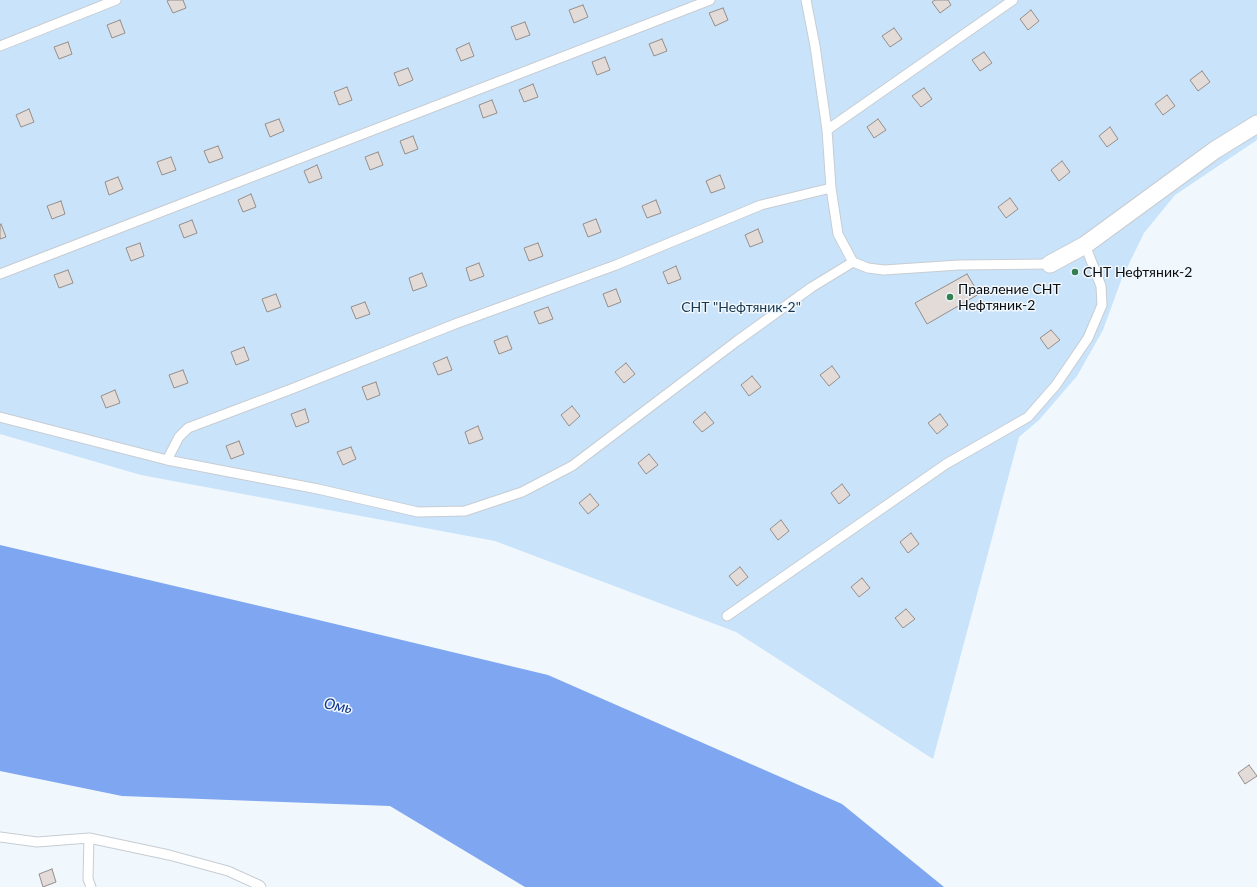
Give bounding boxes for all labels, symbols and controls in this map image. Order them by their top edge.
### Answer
place label: СНТ Нефтяник-2 [1083,264,1192,280]
marker: СНТ Нефтяник-2 [1070,267,1080,277]
place label: Правление СНТ Нефтяник-2 [958,281,1061,314]
marker: Правление СНТ Нефтяник-2 [945,292,955,302]
park label: СНТ "Нефтяник-2" [681,299,801,315]
water label: Омь [322,694,354,718]

